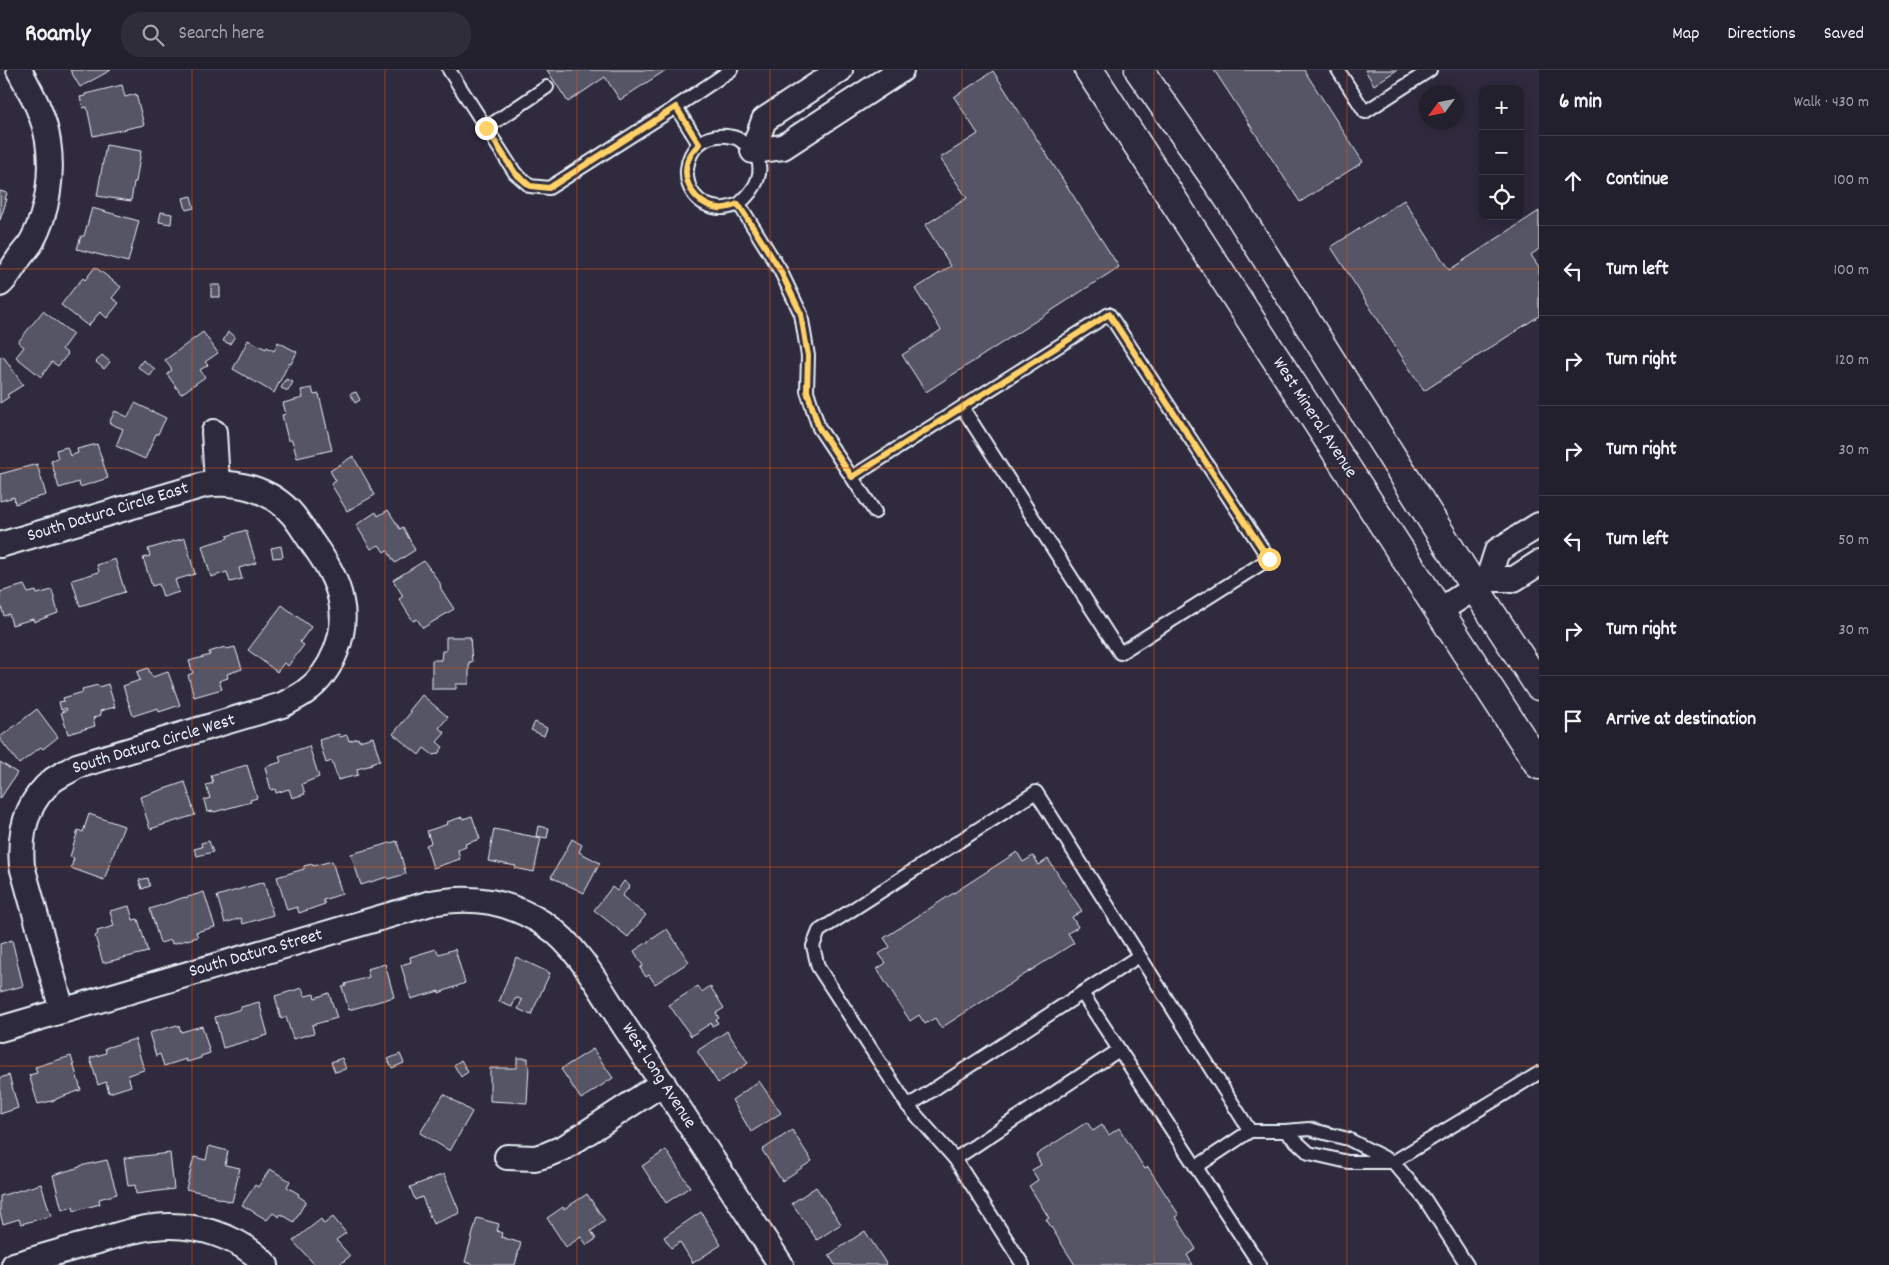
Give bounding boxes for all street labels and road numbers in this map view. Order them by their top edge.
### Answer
street label: West Mineral Avenue [1266,353,1362,483]
street label: South Datura Circle East [24,476,192,549]
street label: South Datura Circle West [70,708,239,782]
street label: South Datura Street [186,923,326,985]
street label: West Long Avenue [614,1018,702,1134]

